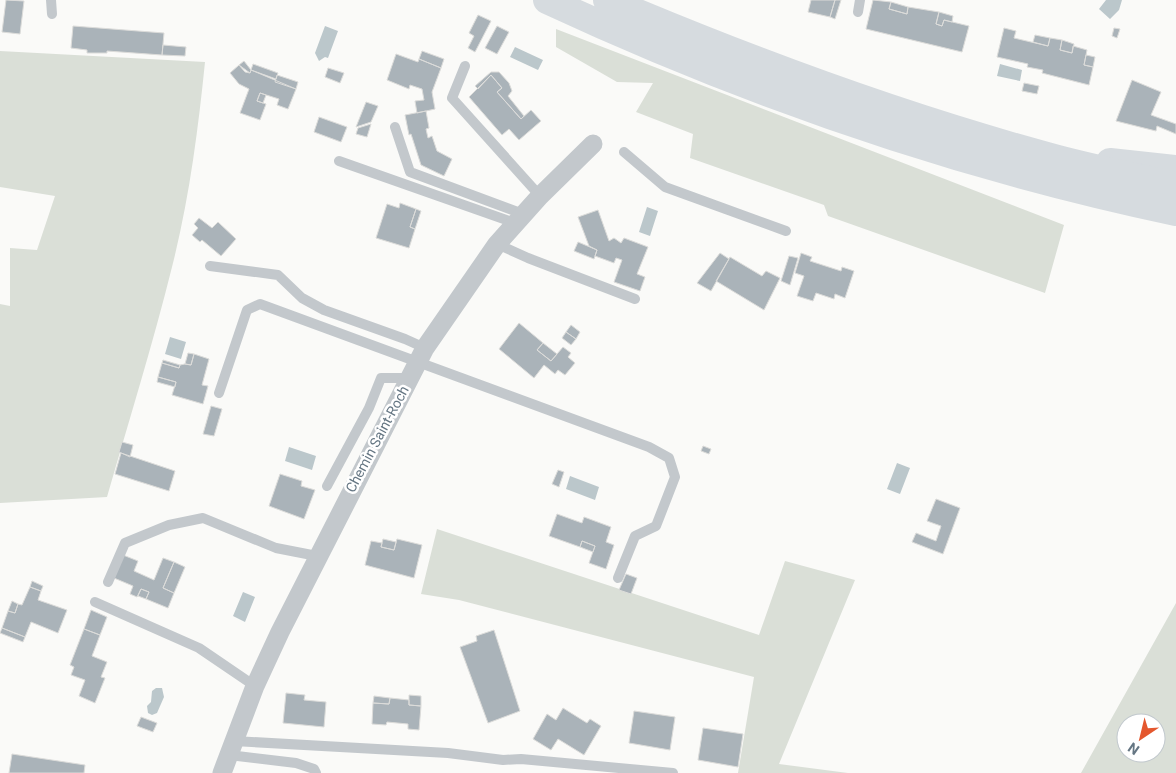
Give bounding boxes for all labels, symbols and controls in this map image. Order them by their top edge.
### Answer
street label: Chemin Saint-Roch [342,383,412,495]
north arrow [1116,713,1166,763]
text: N [1125,739,1142,758]

